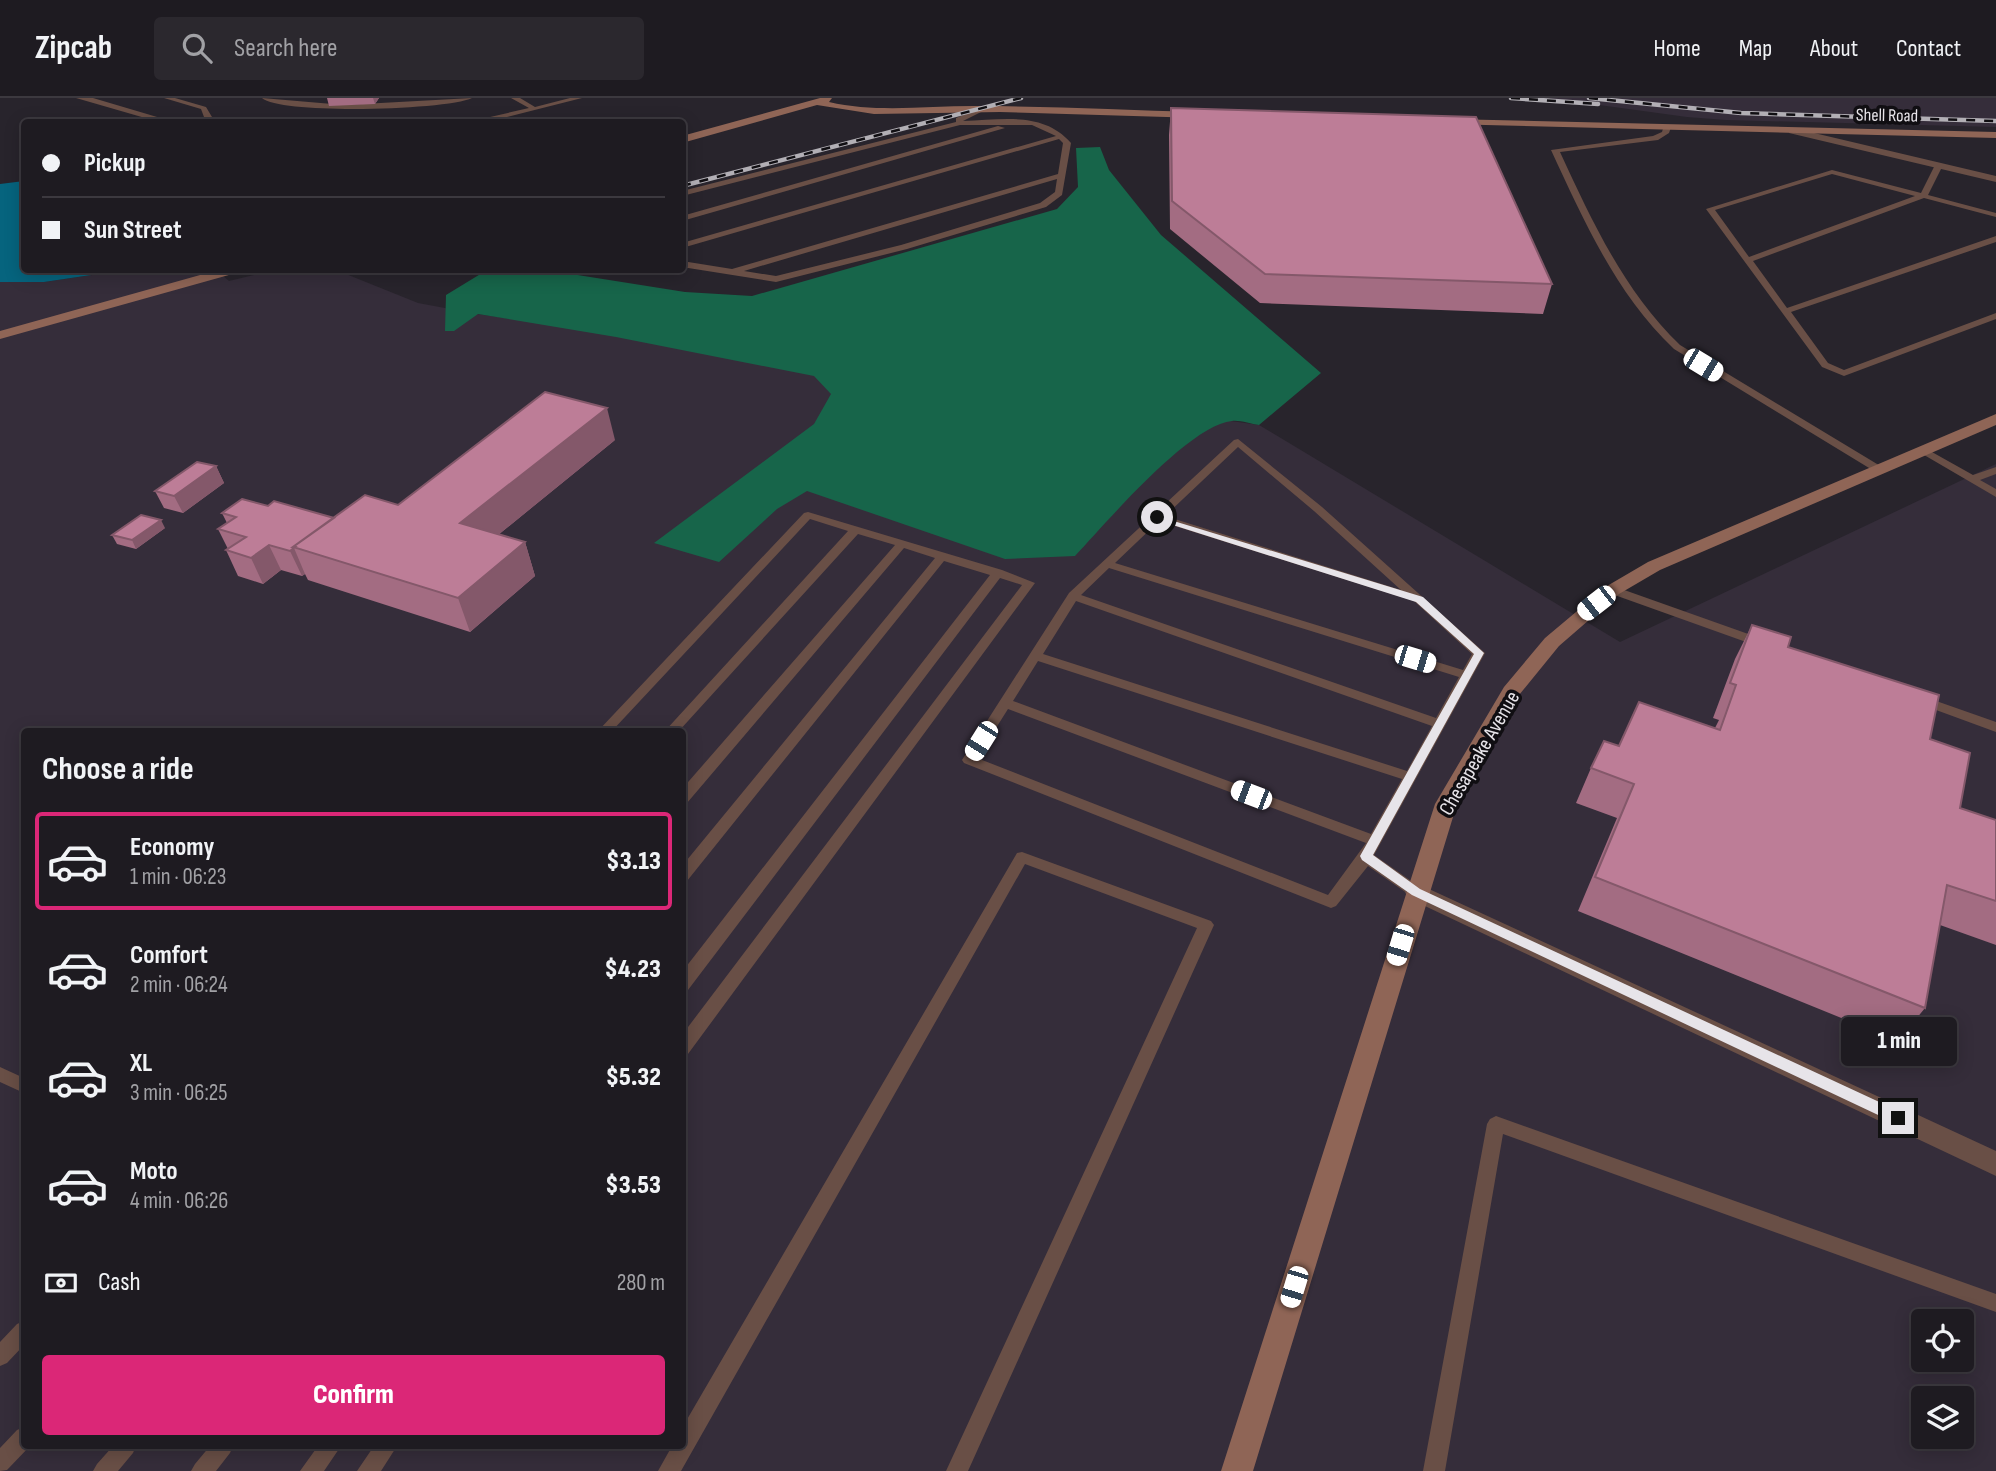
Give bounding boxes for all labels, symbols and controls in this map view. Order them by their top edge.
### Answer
search box [154,17,644,80]
text: Zipcab [35,28,112,68]
icon: search [178,29,216,67]
text: Search here [234,33,337,64]
text: Home [1653,34,1701,63]
text: Map [1739,34,1772,63]
text: About [1810,34,1858,63]
text: Contact [1896,34,1961,63]
street label: Shell Road [1856,104,1918,127]
text: Pickup [84,148,146,179]
text: Sun Street [84,215,182,246]
car [1680,345,1727,385]
route start [1141,501,1173,533]
car [1573,582,1620,624]
car [1392,643,1439,675]
street label: Chesapeake Avenue [1434,687,1525,820]
car [961,718,1002,764]
text: Choose a ride [42,750,194,789]
car [1228,778,1275,812]
icon: car [46,830,109,893]
text: Economy [130,832,214,863]
text: $3.13 [606,846,661,877]
text: 1 min · 06:23 [130,863,226,891]
car [1384,922,1417,968]
icon: car [46,938,109,1001]
text: Comfort [130,940,208,971]
text: $4.23 [604,954,661,985]
text: 2 min · 06:24 [130,971,228,999]
callout: 1 min [1840,1016,1956,1066]
text: 1 min [1877,1027,1921,1055]
icon: car [46,1046,109,1109]
text: XL [130,1048,152,1079]
text: $5.32 [606,1062,661,1093]
text: 3 min · 06:25 [130,1079,227,1107]
route end [1882,1102,1914,1134]
icon: car [46,1154,109,1217]
text: Moto [130,1156,178,1187]
text: $3.53 [605,1170,661,1201]
text: 4 min · 06:26 [130,1187,228,1215]
icon: cash [42,1264,80,1302]
car [1278,1264,1311,1310]
text: Cash [98,1267,141,1298]
text: 280 m [617,1269,665,1297]
map controls [1911,1309,1974,1449]
button: locate [1911,1309,1974,1372]
button: Confirm [42,1355,665,1435]
button: layers [1911,1386,1974,1449]

